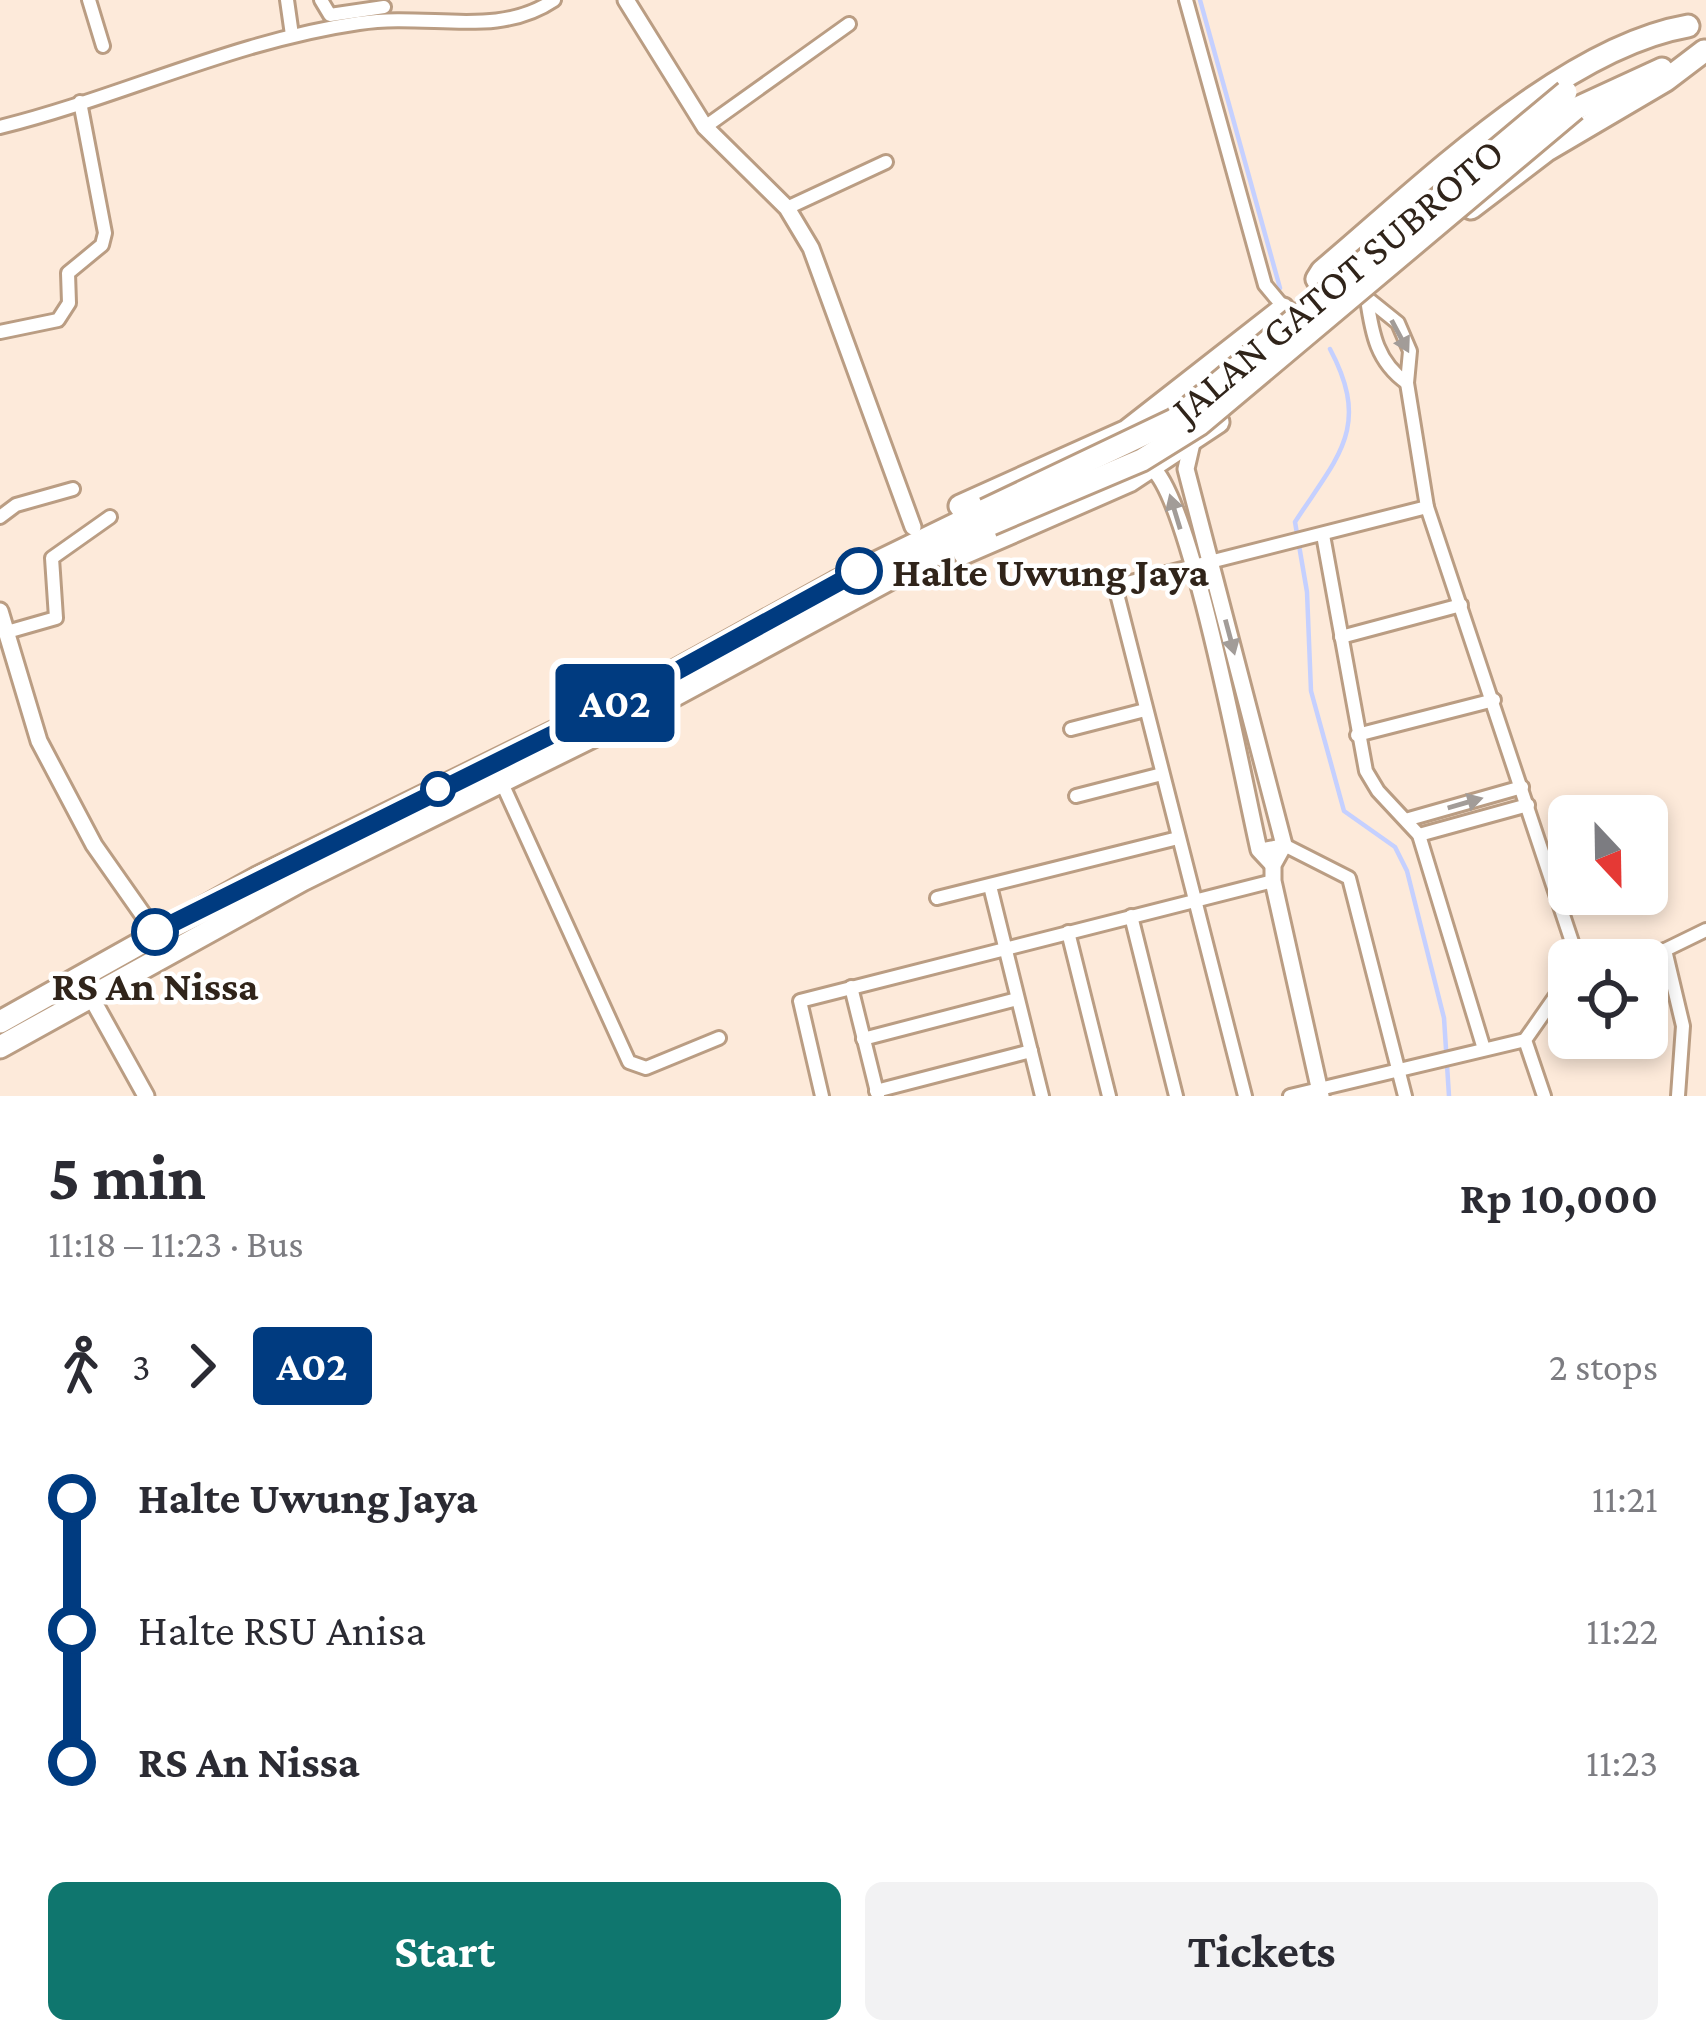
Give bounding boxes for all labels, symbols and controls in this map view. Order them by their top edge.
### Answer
street label: JALAN GATOT SUBROTO [1159,128,1512,435]
one-way arrow [1390,319,1410,353]
one-way arrow [1165,493,1184,530]
place label: Halte Uwung Jaya [892,548,1210,595]
marker: Halte Uwung Jaya [837,549,881,593]
one-way arrow [1221,619,1240,656]
line badge: A02 [546,664,684,742]
text: A02 [579,679,651,726]
unlabelled marker [422,773,454,805]
one-way arrow [1448,793,1484,811]
north arrow [1548,795,1668,915]
map controls [1548,795,1668,1059]
marker: RS An Nissa [133,910,177,954]
button: locate [1548,939,1668,1059]
place label: RS An Nissa [52,962,259,1009]
text: 5 min [48,1140,206,1213]
text: Rp 10,000 [1460,1173,1658,1223]
text: 11:18 – 11:23 · Bus [48,1222,304,1265]
icon: walk [48,1333,114,1399]
icon: forward [169,1333,235,1399]
text: A02 [277,1342,348,1389]
text: 3 [132,1345,151,1388]
text: 2 stops [1549,1345,1658,1388]
text: Halte Uwung Jaya [138,1473,478,1523]
text: 11:21 [1592,1477,1658,1520]
text: Halte RSU Anisa [138,1605,426,1655]
text: 11:22 [1586,1609,1658,1652]
text: RS An Nissa [138,1737,360,1787]
text: 11:23 [1586,1741,1658,1784]
button: Start [48,1882,841,2020]
button: Tickets [865,1882,1658,2020]

